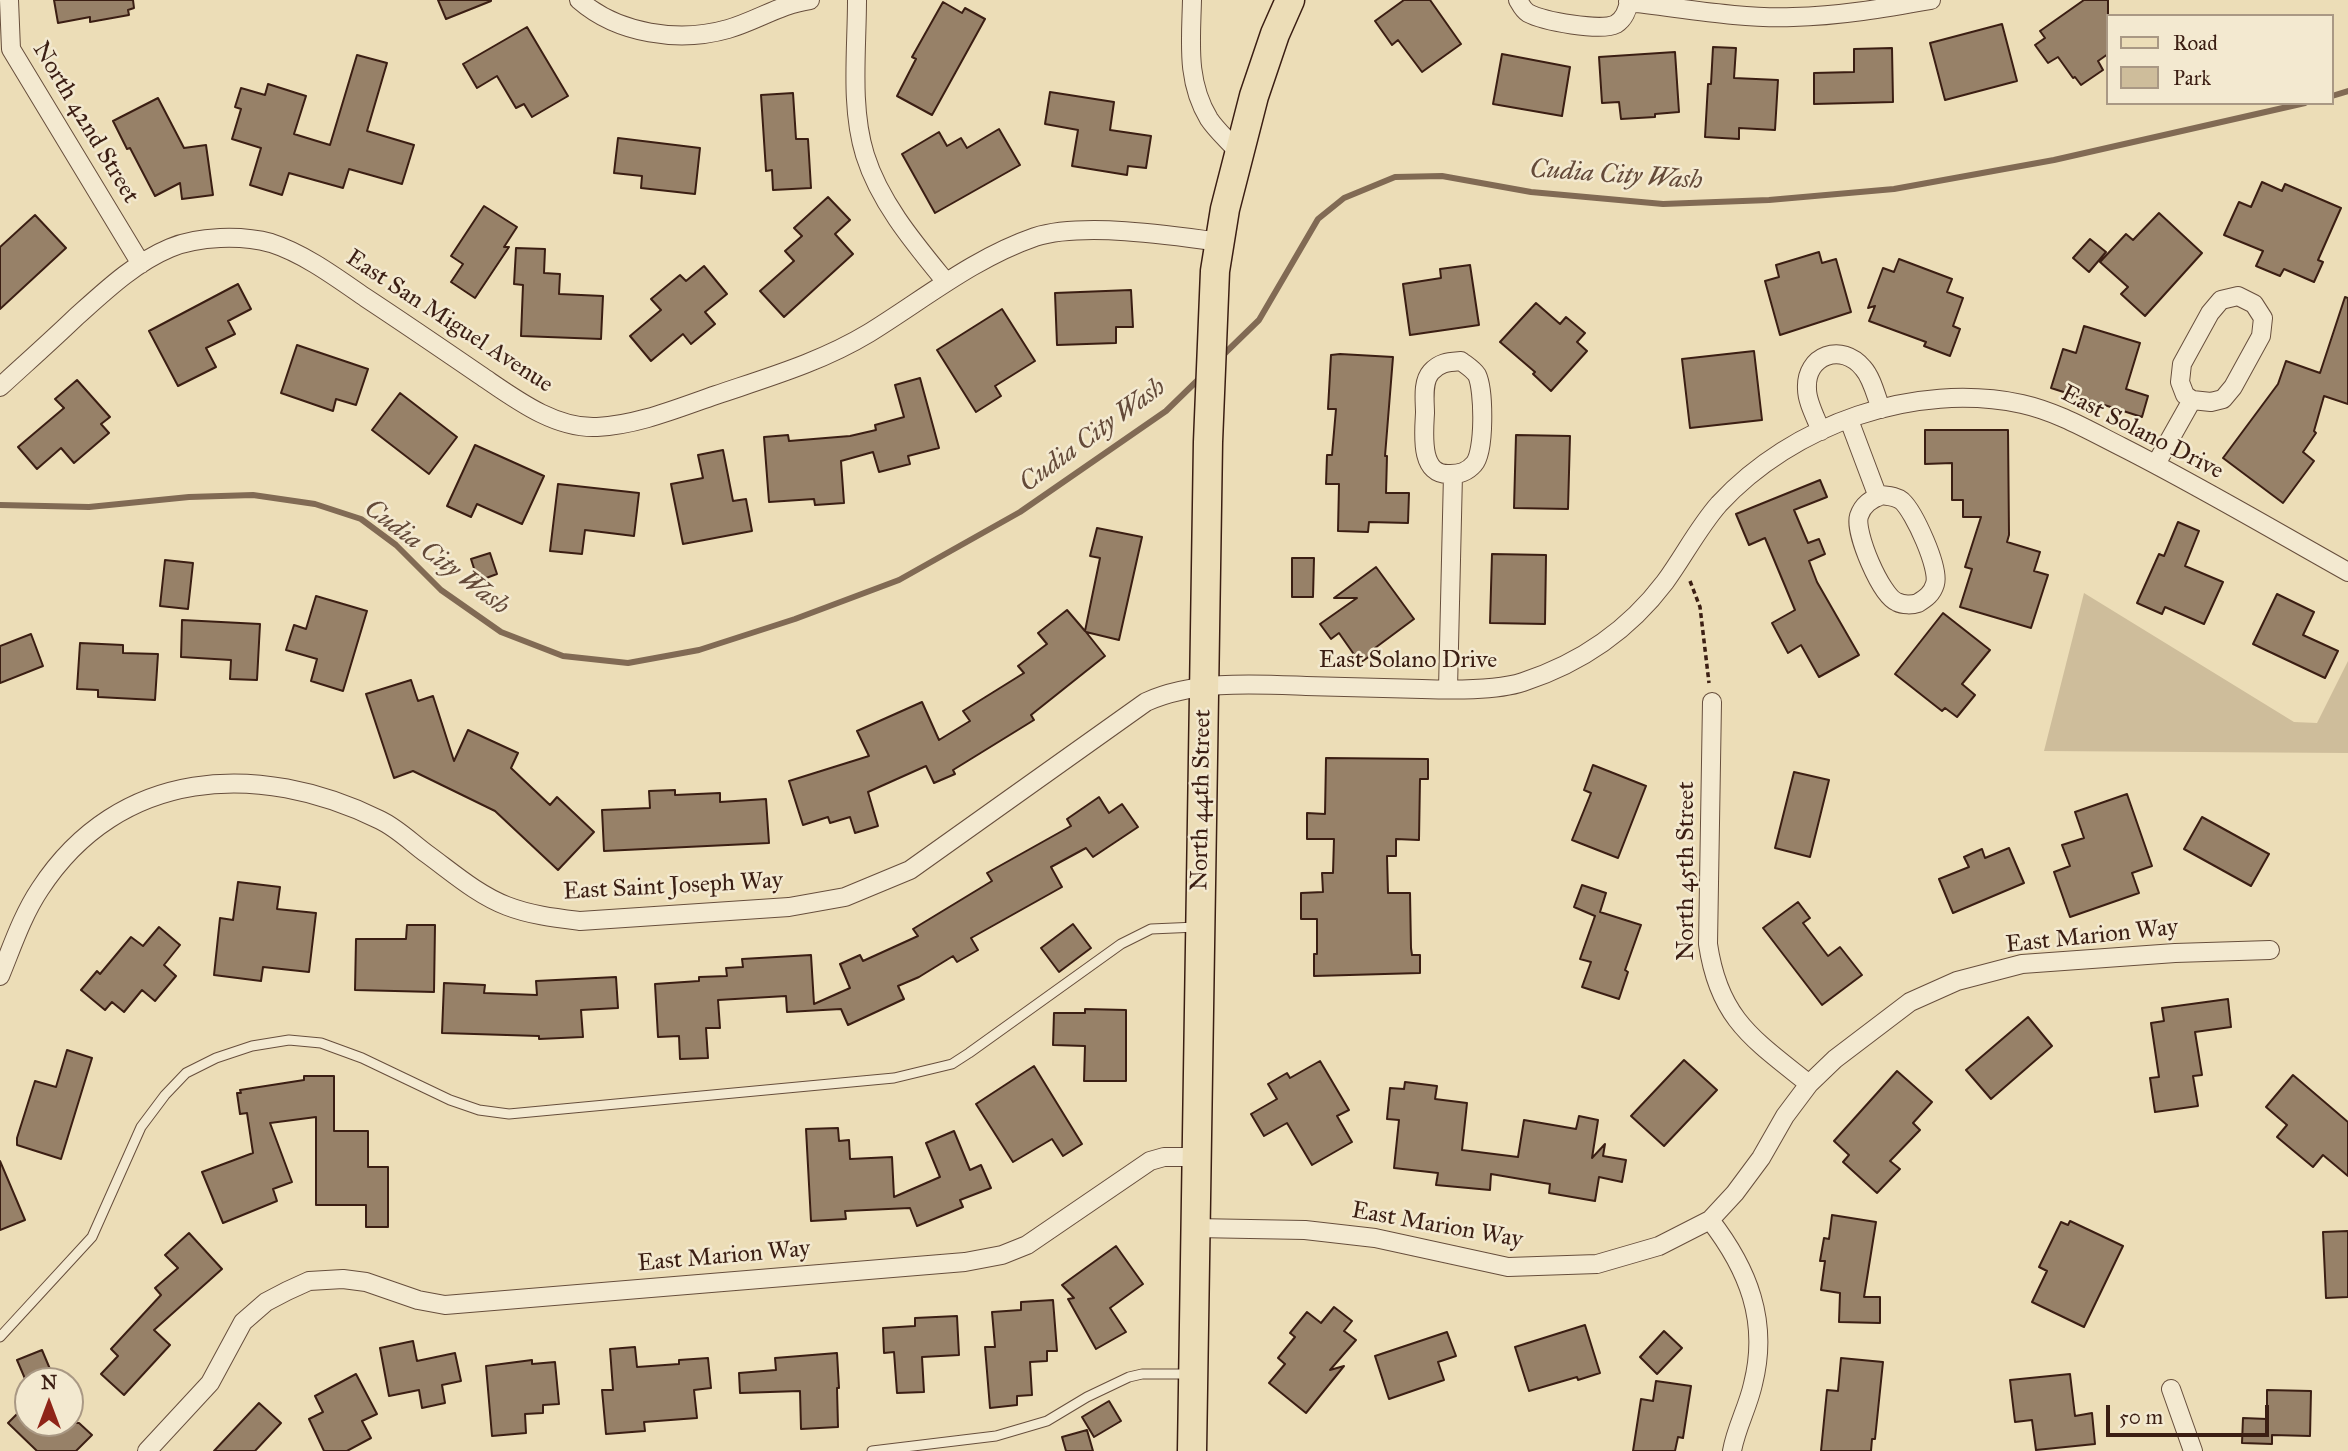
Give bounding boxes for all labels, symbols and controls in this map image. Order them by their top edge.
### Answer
legend [2106,14,2334,105]
text: Road [2173,30,2218,56]
street label: North 42nd Street [25,37,145,209]
text: Park [2173,65,2211,91]
water label: Cudia City Wash [1529,154,1703,198]
street label: East San Miguel Avenue [340,244,558,400]
water label: Cudia City Wash [1014,372,1172,500]
street label: East Solano Drive [2056,380,2228,486]
water label: Cudia City Wash [357,493,515,623]
street label: East Solano Drive [1319,647,1497,675]
street label: North 44th Street [1186,709,1218,891]
street label: North 45th Street [1673,781,1701,961]
street label: East Saint Joseph Way [562,867,784,907]
street label: East Marion Way [2004,914,2180,960]
street label: East Marion Way [1349,1197,1525,1255]
street label: East Marion Way [636,1235,812,1279]
north arrow [14,1367,84,1437]
text: N [41,1371,57,1394]
scale bar [2110,1392,2273,1436]
text: 50 m [2119,1404,2163,1430]

